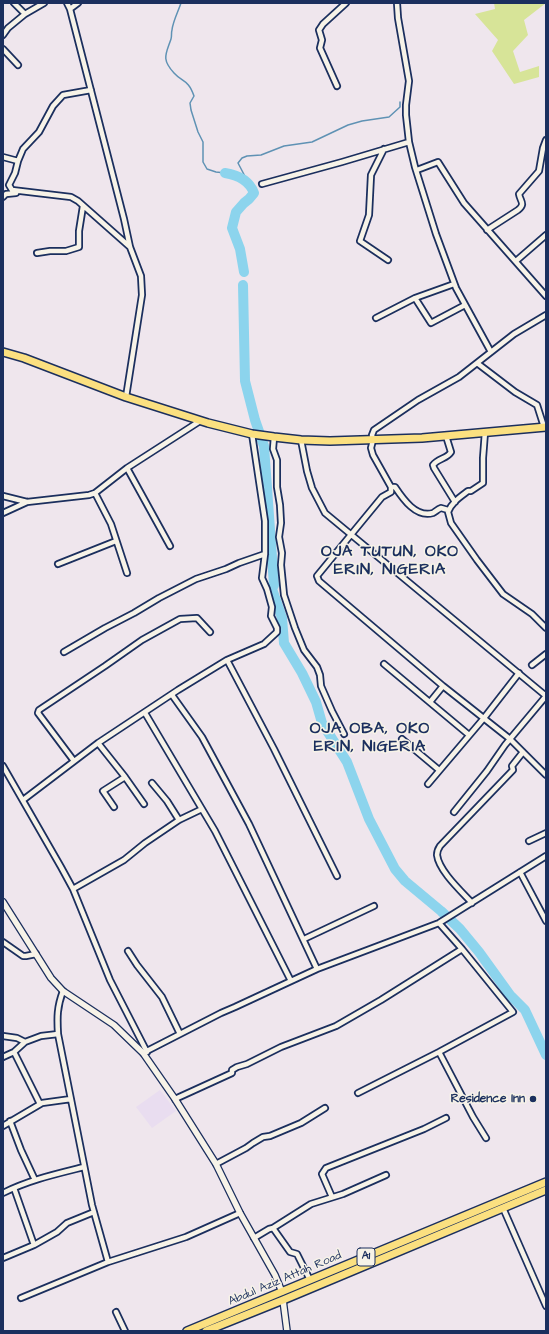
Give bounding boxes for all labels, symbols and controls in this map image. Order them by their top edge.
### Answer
district label: OJA TUTUN, OKO ERIN, NIGERIA [321,543,459,581]
district label: OJA OBA, OKO ERIN, NIGERIA [310,720,430,758]
place label: Residence Inn [451,1092,525,1106]
marker: Residence Inn [528,1094,538,1104]
road number: A1 [357,1248,375,1266]
street label: Abdul Aziz Attah Road [226,1249,344,1309]

